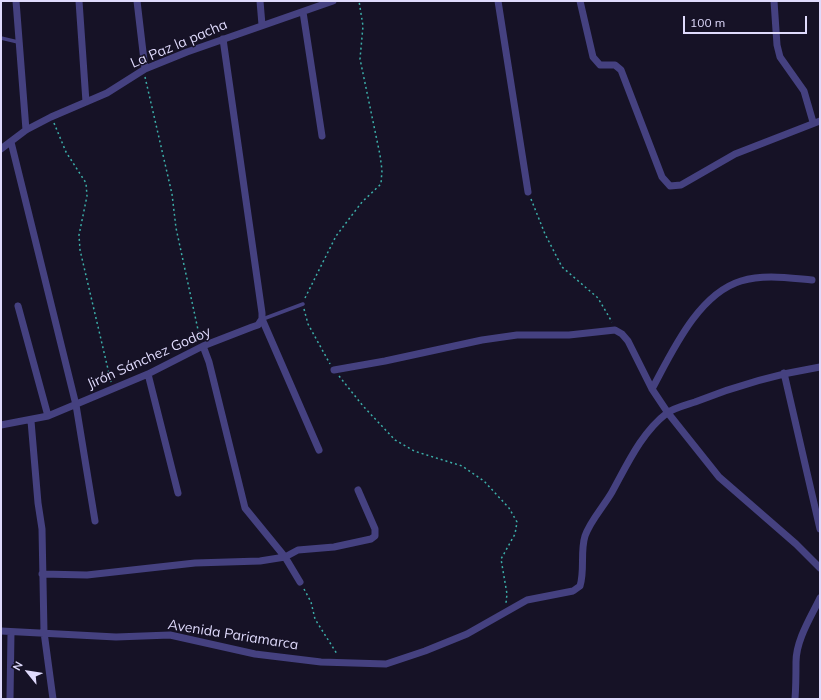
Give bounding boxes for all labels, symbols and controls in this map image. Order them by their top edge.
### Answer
scale bar [685,8,809,34]
text: 100 m [690,15,725,30]
street label: La Paz la pacha [128,16,230,72]
street label: Jirón Sánchez Godoy [85,323,213,393]
street label: Avenida Pariamarca [167,616,299,654]
north arrow [8,652,48,692]
text: N [9,659,26,673]

